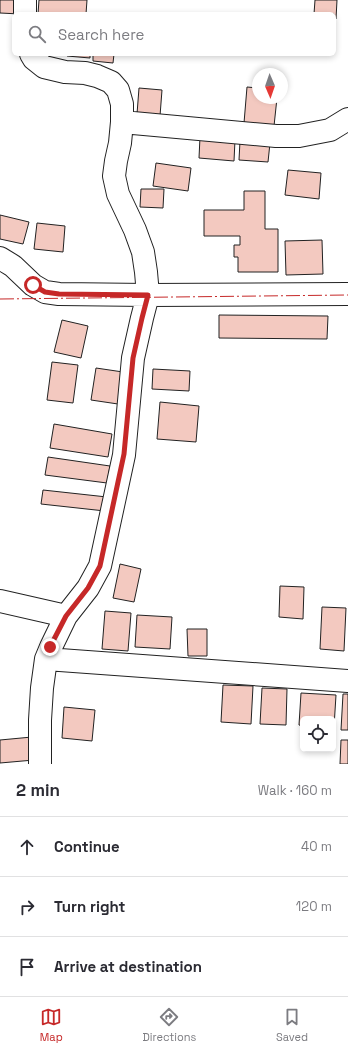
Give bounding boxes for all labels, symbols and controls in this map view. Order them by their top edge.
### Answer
search box [12,12,336,56]
icon: search [26,23,48,45]
text: Search here [58,25,144,44]
north arrow [252,68,288,104]
route start [24,276,42,294]
route end [41,638,59,656]
map controls [300,716,336,752]
button: locate [300,716,336,752]
text: 2 min [16,779,60,801]
text: Walk · 160 m [258,782,332,799]
icon: ahead [16,836,38,858]
text: Continue [54,837,120,856]
text: 40 m [301,838,332,855]
icon: right [16,896,38,918]
text: Turn right [54,897,125,916]
text: 120 m [296,898,332,915]
icon: arrive [16,956,38,978]
text: Arrive at destination [54,957,202,976]
tab: Map [40,1006,63,1044]
tab: Directions [142,1006,196,1044]
tab: Saved [276,1006,308,1044]

